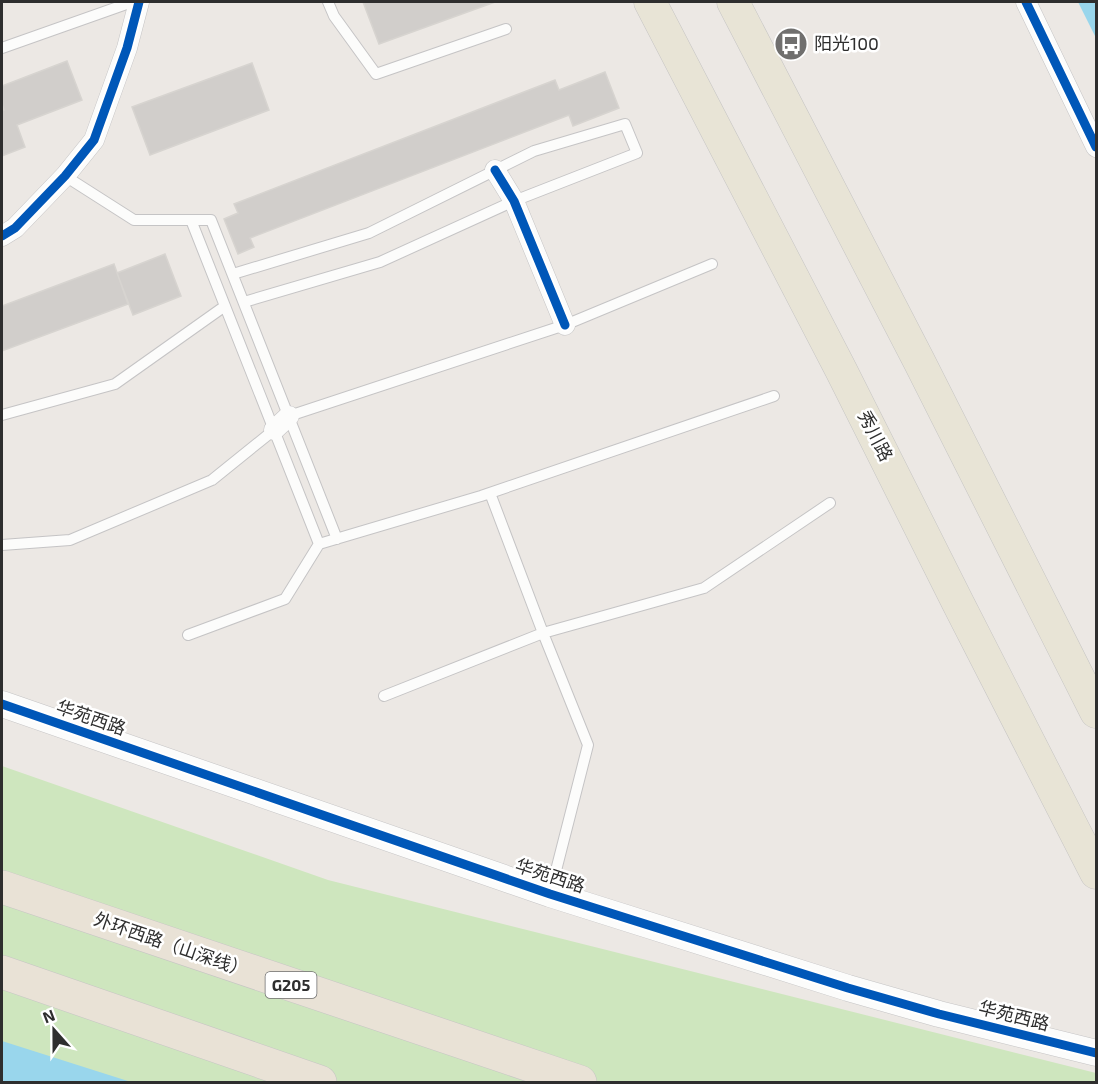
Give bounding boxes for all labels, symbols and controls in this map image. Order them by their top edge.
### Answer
bus stop icon: 阳光100 [773,26,809,62]
place label: 阳光100 [814,32,879,54]
street label: 秀川路 [854,406,898,465]
street label: 华苑西路 [54,695,129,739]
street label: 华苑西路 [513,853,588,897]
street label: 外环西路（山深线） [91,907,251,981]
road number: G205 [266,972,316,998]
street label: 华苑西路 [977,996,1052,1034]
north arrow [24,1000,84,1060]
text: N [40,1005,57,1026]

